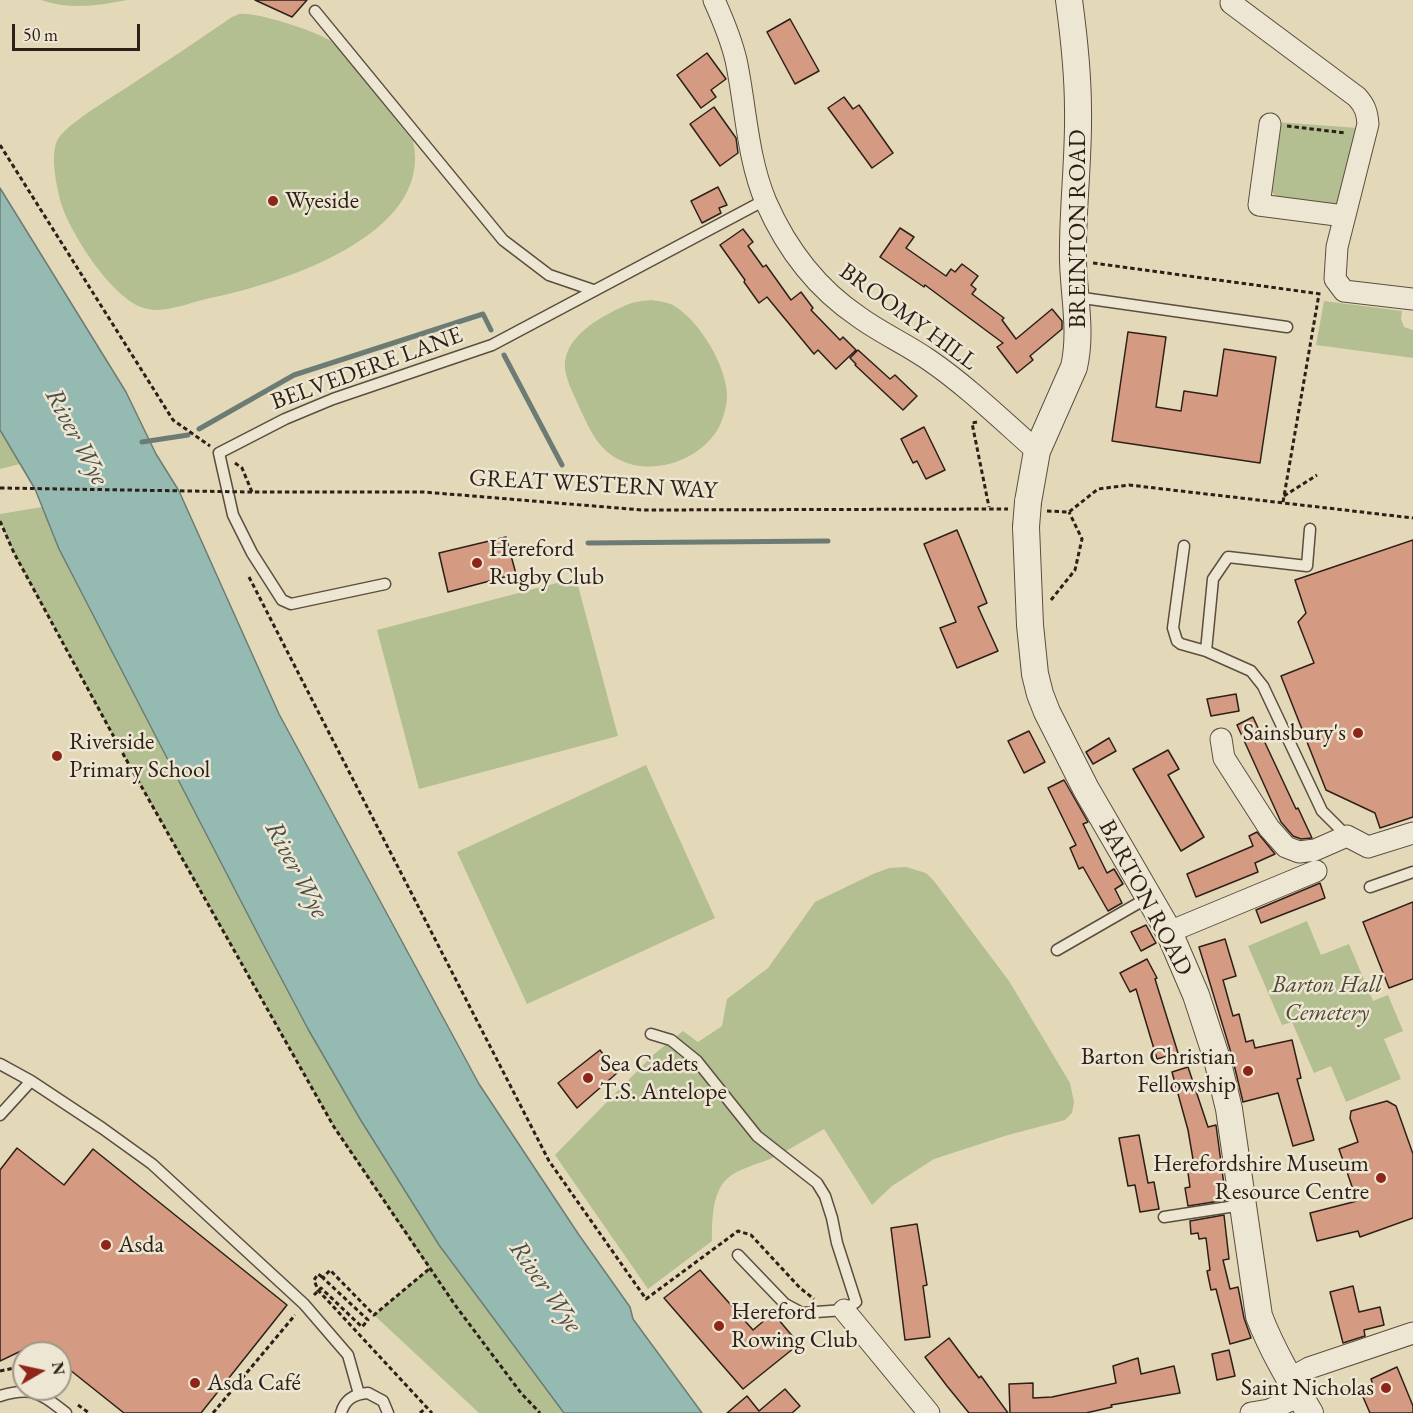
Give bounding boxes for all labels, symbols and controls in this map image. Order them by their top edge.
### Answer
scale bar [15,12,142,50]
text: 50 m [23,23,58,46]
street label: BREINTON ROAD [1064,129,1092,329]
place label: Wyeside [285,187,359,215]
marker: Wyeside [266,194,280,208]
street label: BROOMY HILL [833,257,983,377]
street label: BELVEDERE LANE [267,321,467,417]
water label: River Wye [37,383,115,491]
street label: GREAT WESTERN WAY [468,464,718,506]
place label: Hereford Rugby Club [489,535,604,591]
marker: Hereford Rugby Club [470,556,484,570]
place label: Sainsbury's [1243,719,1346,747]
marker: Sainsbury's [1351,726,1365,740]
place label: Riverside Primary School [69,728,210,784]
marker: Riverside Primary School [50,749,64,763]
street label: BARTON ROAD [1092,815,1198,981]
water label: River Wye [257,816,335,924]
park label: Barton Hall Cemetery [1272,971,1382,1027]
place label: Barton Christian Fellowship [1081,1043,1236,1099]
place label: Sea Cadets T.S. Antelope [600,1050,727,1106]
marker: Barton Christian Fellowship [1241,1064,1255,1078]
marker: Sea Cadets T.S. Antelope [581,1071,595,1085]
place label: Herefordshire Museum Resource Centre [1153,1150,1369,1206]
marker: Herefordshire Museum Resource Centre [1374,1171,1388,1185]
place label: Asda [118,1231,164,1259]
water label: River Wye [502,1235,588,1339]
marker: Asda [99,1238,113,1252]
place label: Hereford Rowing Club [731,1298,858,1354]
marker: Hereford Rowing Club [712,1319,726,1333]
north arrow [12,1341,72,1401]
text: N [47,1360,70,1376]
place label: Asda Café [207,1369,301,1397]
place label: Saint Nicholas [1241,1374,1374,1402]
marker: Asda Café [188,1376,202,1390]
marker: Saint Nicholas [1379,1381,1393,1395]

